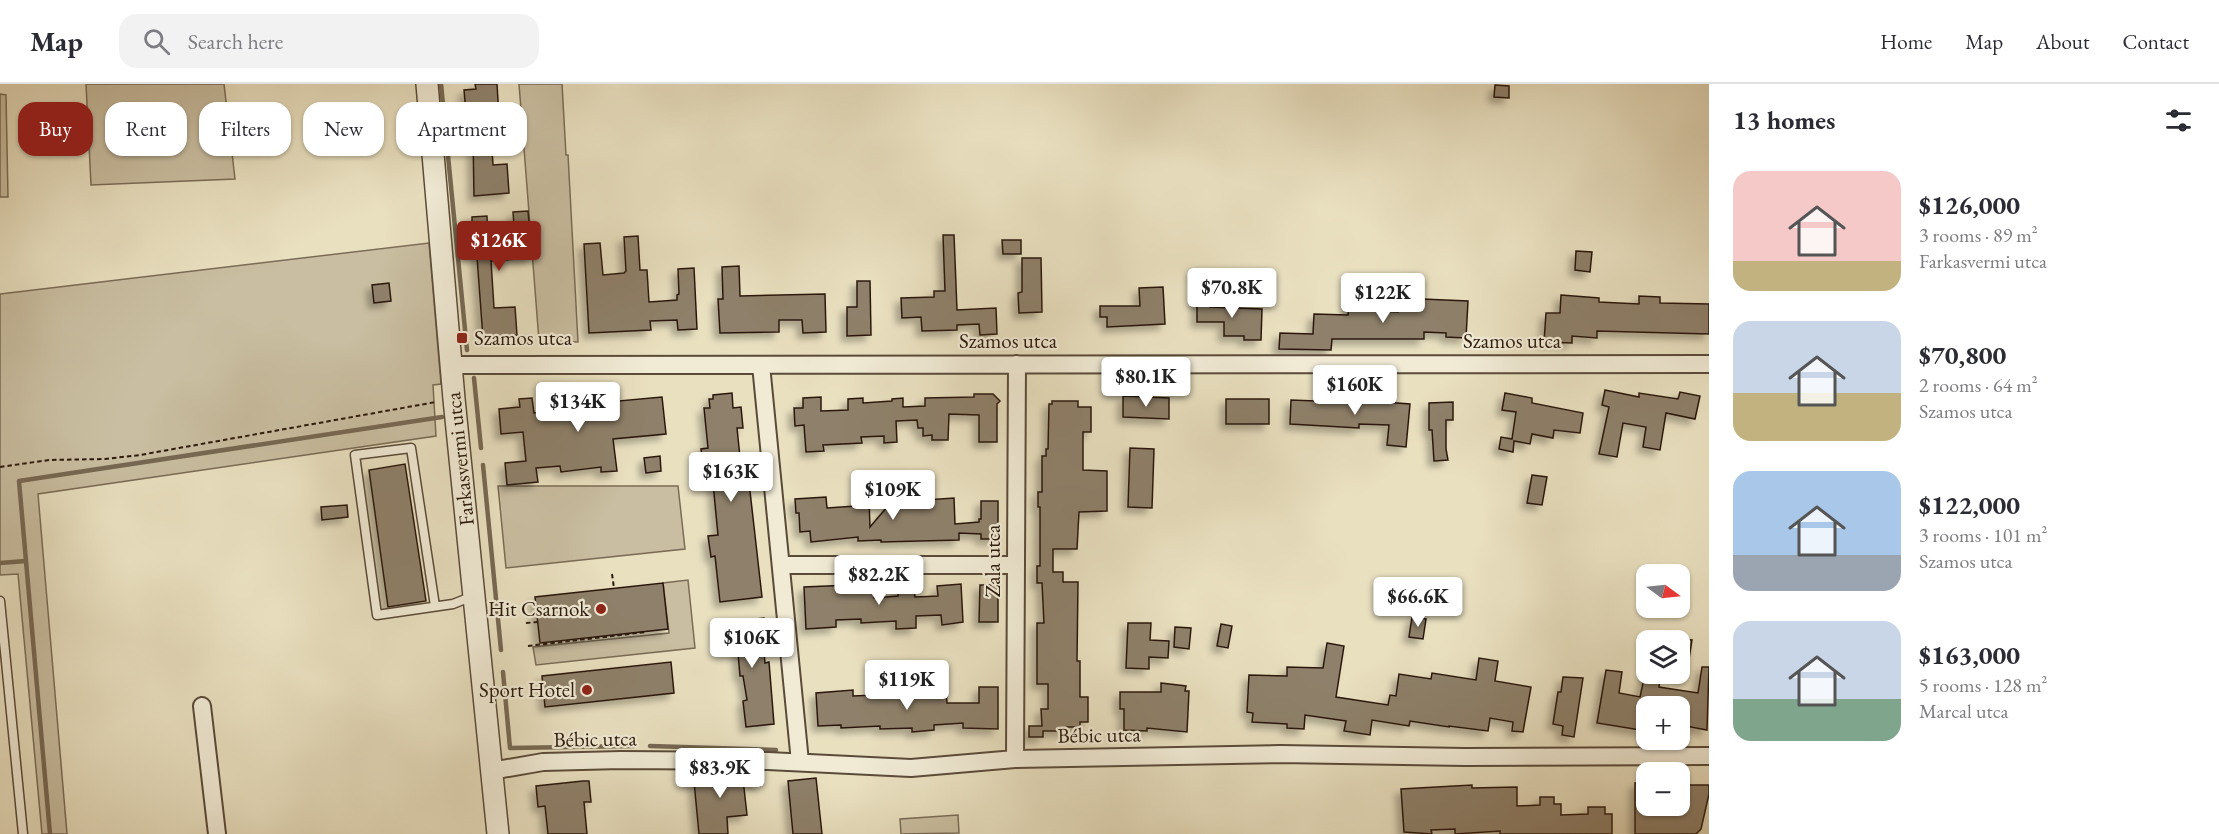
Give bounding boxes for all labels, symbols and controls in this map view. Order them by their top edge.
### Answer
search box [119,14,539,68]
text: Map [30,23,83,59]
icon: search [140,25,173,58]
text: Search here [188,27,283,56]
text: Home [1880,28,1932,55]
text: Map [1965,28,2003,55]
text: About [2036,28,2089,55]
text: Contact [2122,28,2189,55]
chip: Buy [18,102,93,156]
chip: Rent [105,102,187,156]
chip: Filters [199,102,291,156]
chip: New [303,102,384,156]
chip: Apartment [396,102,527,156]
text: 13 homes [1733,103,1835,137]
icon: filters [2162,104,2195,137]
text: $126,000 [1919,188,2020,222]
icon: home [1781,195,1853,267]
pin: $126K [457,221,541,272]
text: 3 rooms · 89 m² [1919,222,2038,248]
text: $126K [471,227,527,253]
text: Farkasvermi utca [1919,248,2047,274]
pin: $70.8K [1183,268,1281,319]
pin: $122K [1341,273,1425,324]
text: $70.8K [1201,274,1263,300]
text: $122K [1355,279,1411,305]
place label: Szamos utca [474,324,573,351]
street label: Szamos utca [959,327,1058,354]
street label: Szamos utca [1463,327,1562,354]
marker: Szamos utca [455,331,469,345]
text: $70,800 [1919,338,2006,372]
icon: home [1781,345,1853,417]
pin: $80.1K [1097,357,1195,408]
text: $80.1K [1115,363,1177,389]
pin: $160K [1313,365,1397,416]
text: $160K [1327,371,1383,397]
text: 2 rooms · 64 m² [1919,372,2038,398]
pin: $134K [536,382,620,433]
text: $134K [550,388,606,414]
street label: Farkasvermi utca [439,390,480,527]
text: Szamos utca [1919,398,2012,424]
pin: $163K [689,452,773,503]
text: $163K [703,458,759,484]
pin: $109K [851,470,935,521]
text: $109K [865,476,921,502]
text: $122,000 [1919,488,2020,522]
icon: home [1781,495,1853,567]
text: 3 rooms · 101 m² [1919,522,2047,548]
street label: Zala utca [979,524,1006,597]
text: Szamos utca [1919,548,2012,574]
pin: $82.2K [830,555,928,606]
text: $82.2K [848,561,910,587]
north arrow [1636,564,1690,618]
map controls [1636,564,1690,816]
pin: $66.6K [1369,577,1467,628]
text: $66.6K [1387,583,1449,609]
place label: Hit Csarnok [488,595,590,622]
marker: Hit Csarnok [594,602,608,616]
pin: $106K [710,618,794,669]
text: $106K [724,624,780,650]
button: layers [1636,630,1690,684]
text: $163,000 [1919,638,2020,672]
icon: home [1781,645,1853,717]
pin: $119K [865,660,949,711]
text: $119K [879,666,935,692]
text: 5 rooms · 128 m² [1919,672,2047,698]
place label: Sport Hotel [479,676,575,703]
marker: Sport Hotel [580,683,594,697]
button: + [1636,696,1690,750]
text: Marcal utca [1919,698,2009,724]
street label: Bébic utca [1057,720,1142,749]
street label: Bébic utca [553,724,638,753]
pin: $83.9K [671,748,769,799]
text: $83.9K [689,754,751,780]
button: − [1636,762,1690,816]

